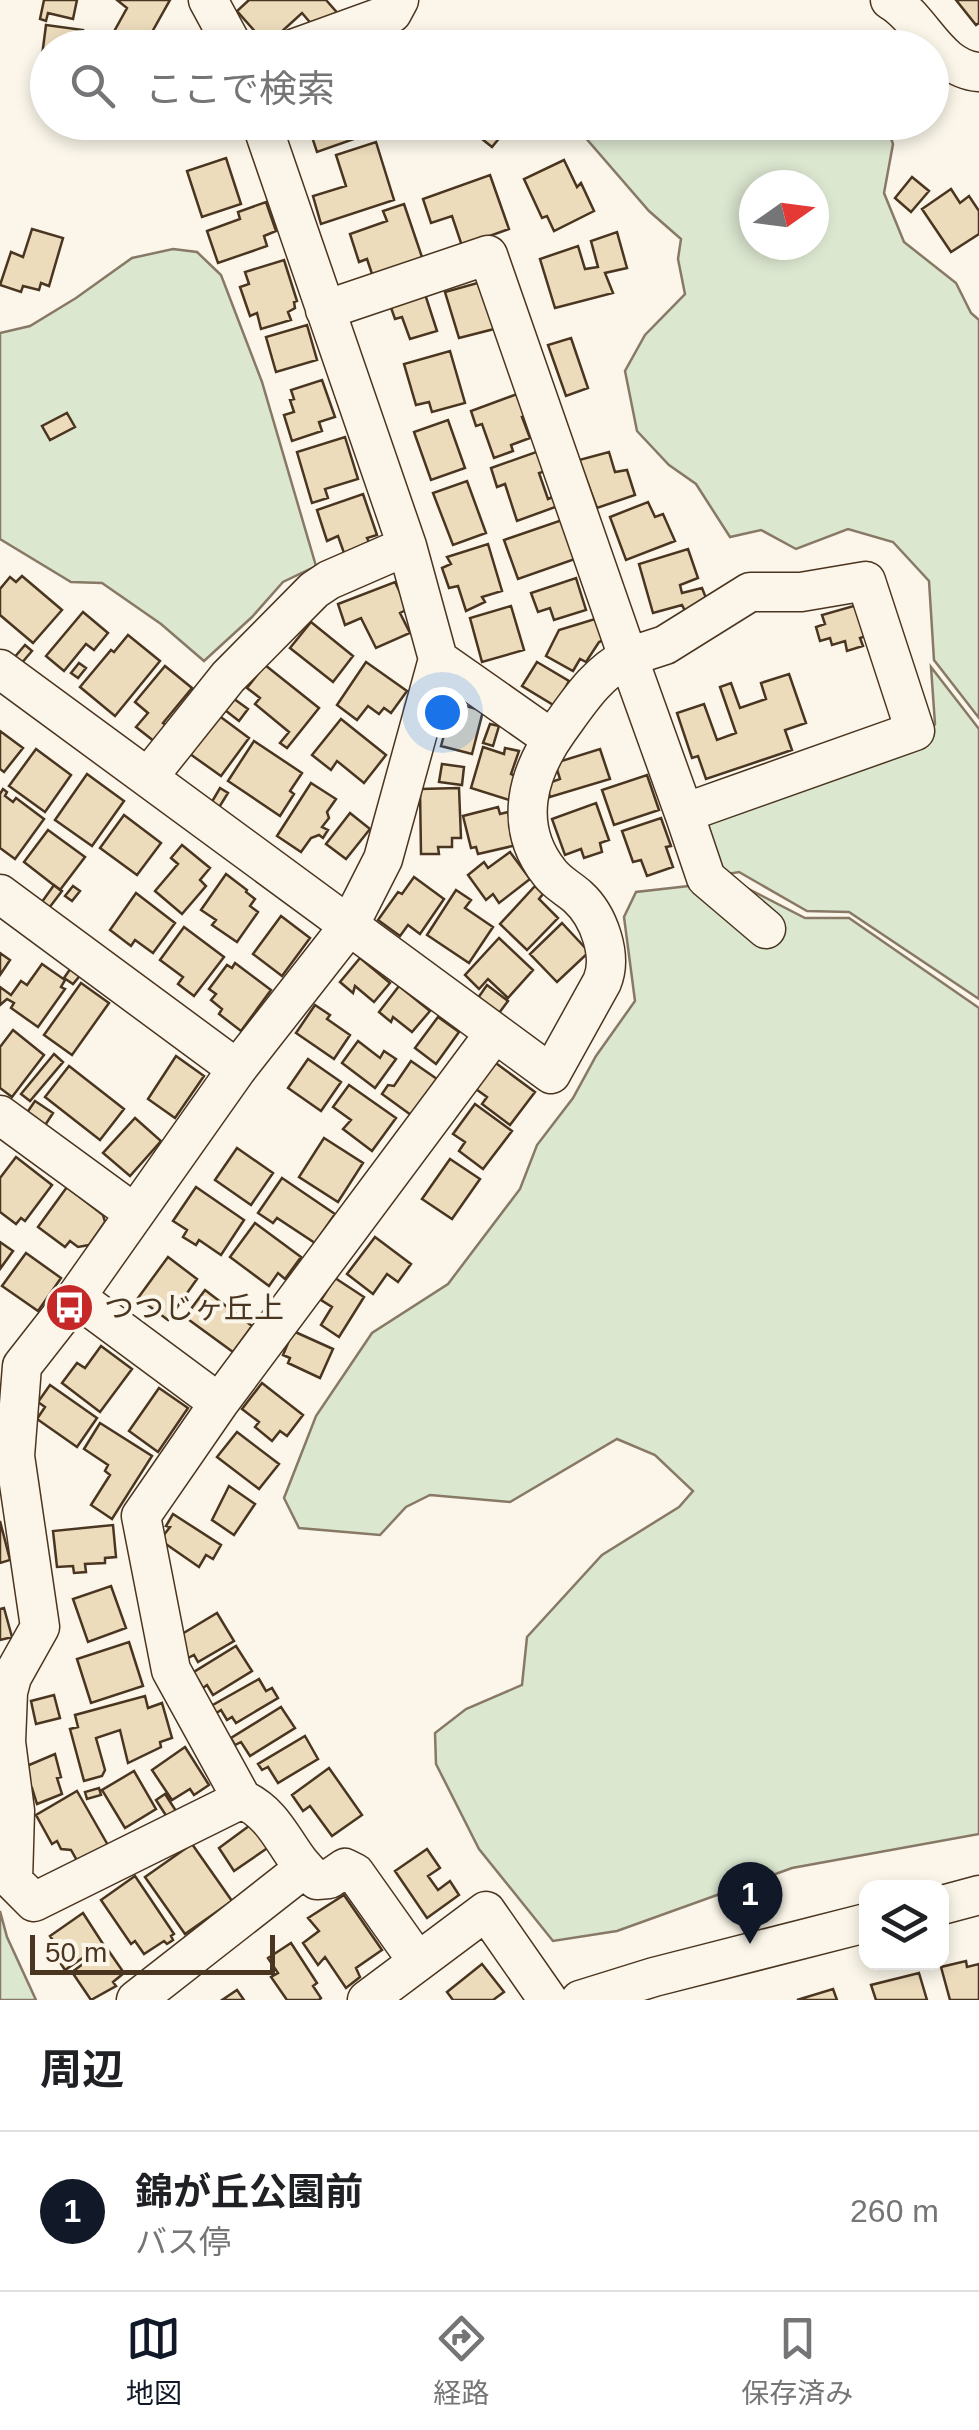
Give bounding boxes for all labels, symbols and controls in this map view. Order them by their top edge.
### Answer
search box [30,30,949,140]
icon: search [65,58,120,113]
text: ここで検索 [145,68,335,110]
north arrow [739,170,829,260]
your location [417,687,468,738]
bus stop icon: つつじヶ丘上 [43,1282,95,1334]
place label: つつじヶ丘上 [104,1291,284,1324]
pin: 1 [718,1862,782,1944]
map controls [859,1880,949,1970]
button: layers [859,1880,949,1970]
scale bar [30,1930,275,1974]
text: 50 m [45,1937,107,1968]
text: 周辺 [40,2046,124,2093]
text: 錦が丘公園前 [135,2171,363,2213]
text: 1 [64,2193,81,2229]
text: 260 m [850,2193,939,2229]
text: バス停 [135,2224,231,2260]
tab: 地図 [126,2311,182,2411]
tab: 経路 [433,2311,489,2411]
tab: 保存済み [741,2311,853,2411]

